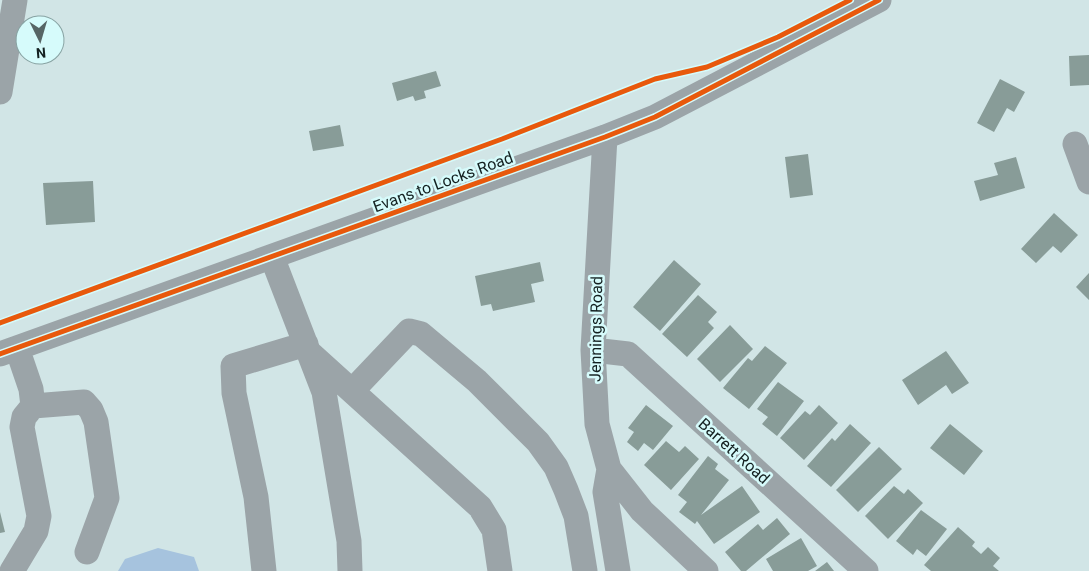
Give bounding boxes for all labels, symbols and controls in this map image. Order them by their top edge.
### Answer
north arrow [15,15,65,65]
text: N [36,45,47,61]
street label: Evans to Locks Road [370,148,516,216]
street label: Jennings Road [586,276,606,382]
street label: Barrett Road [695,414,773,488]

